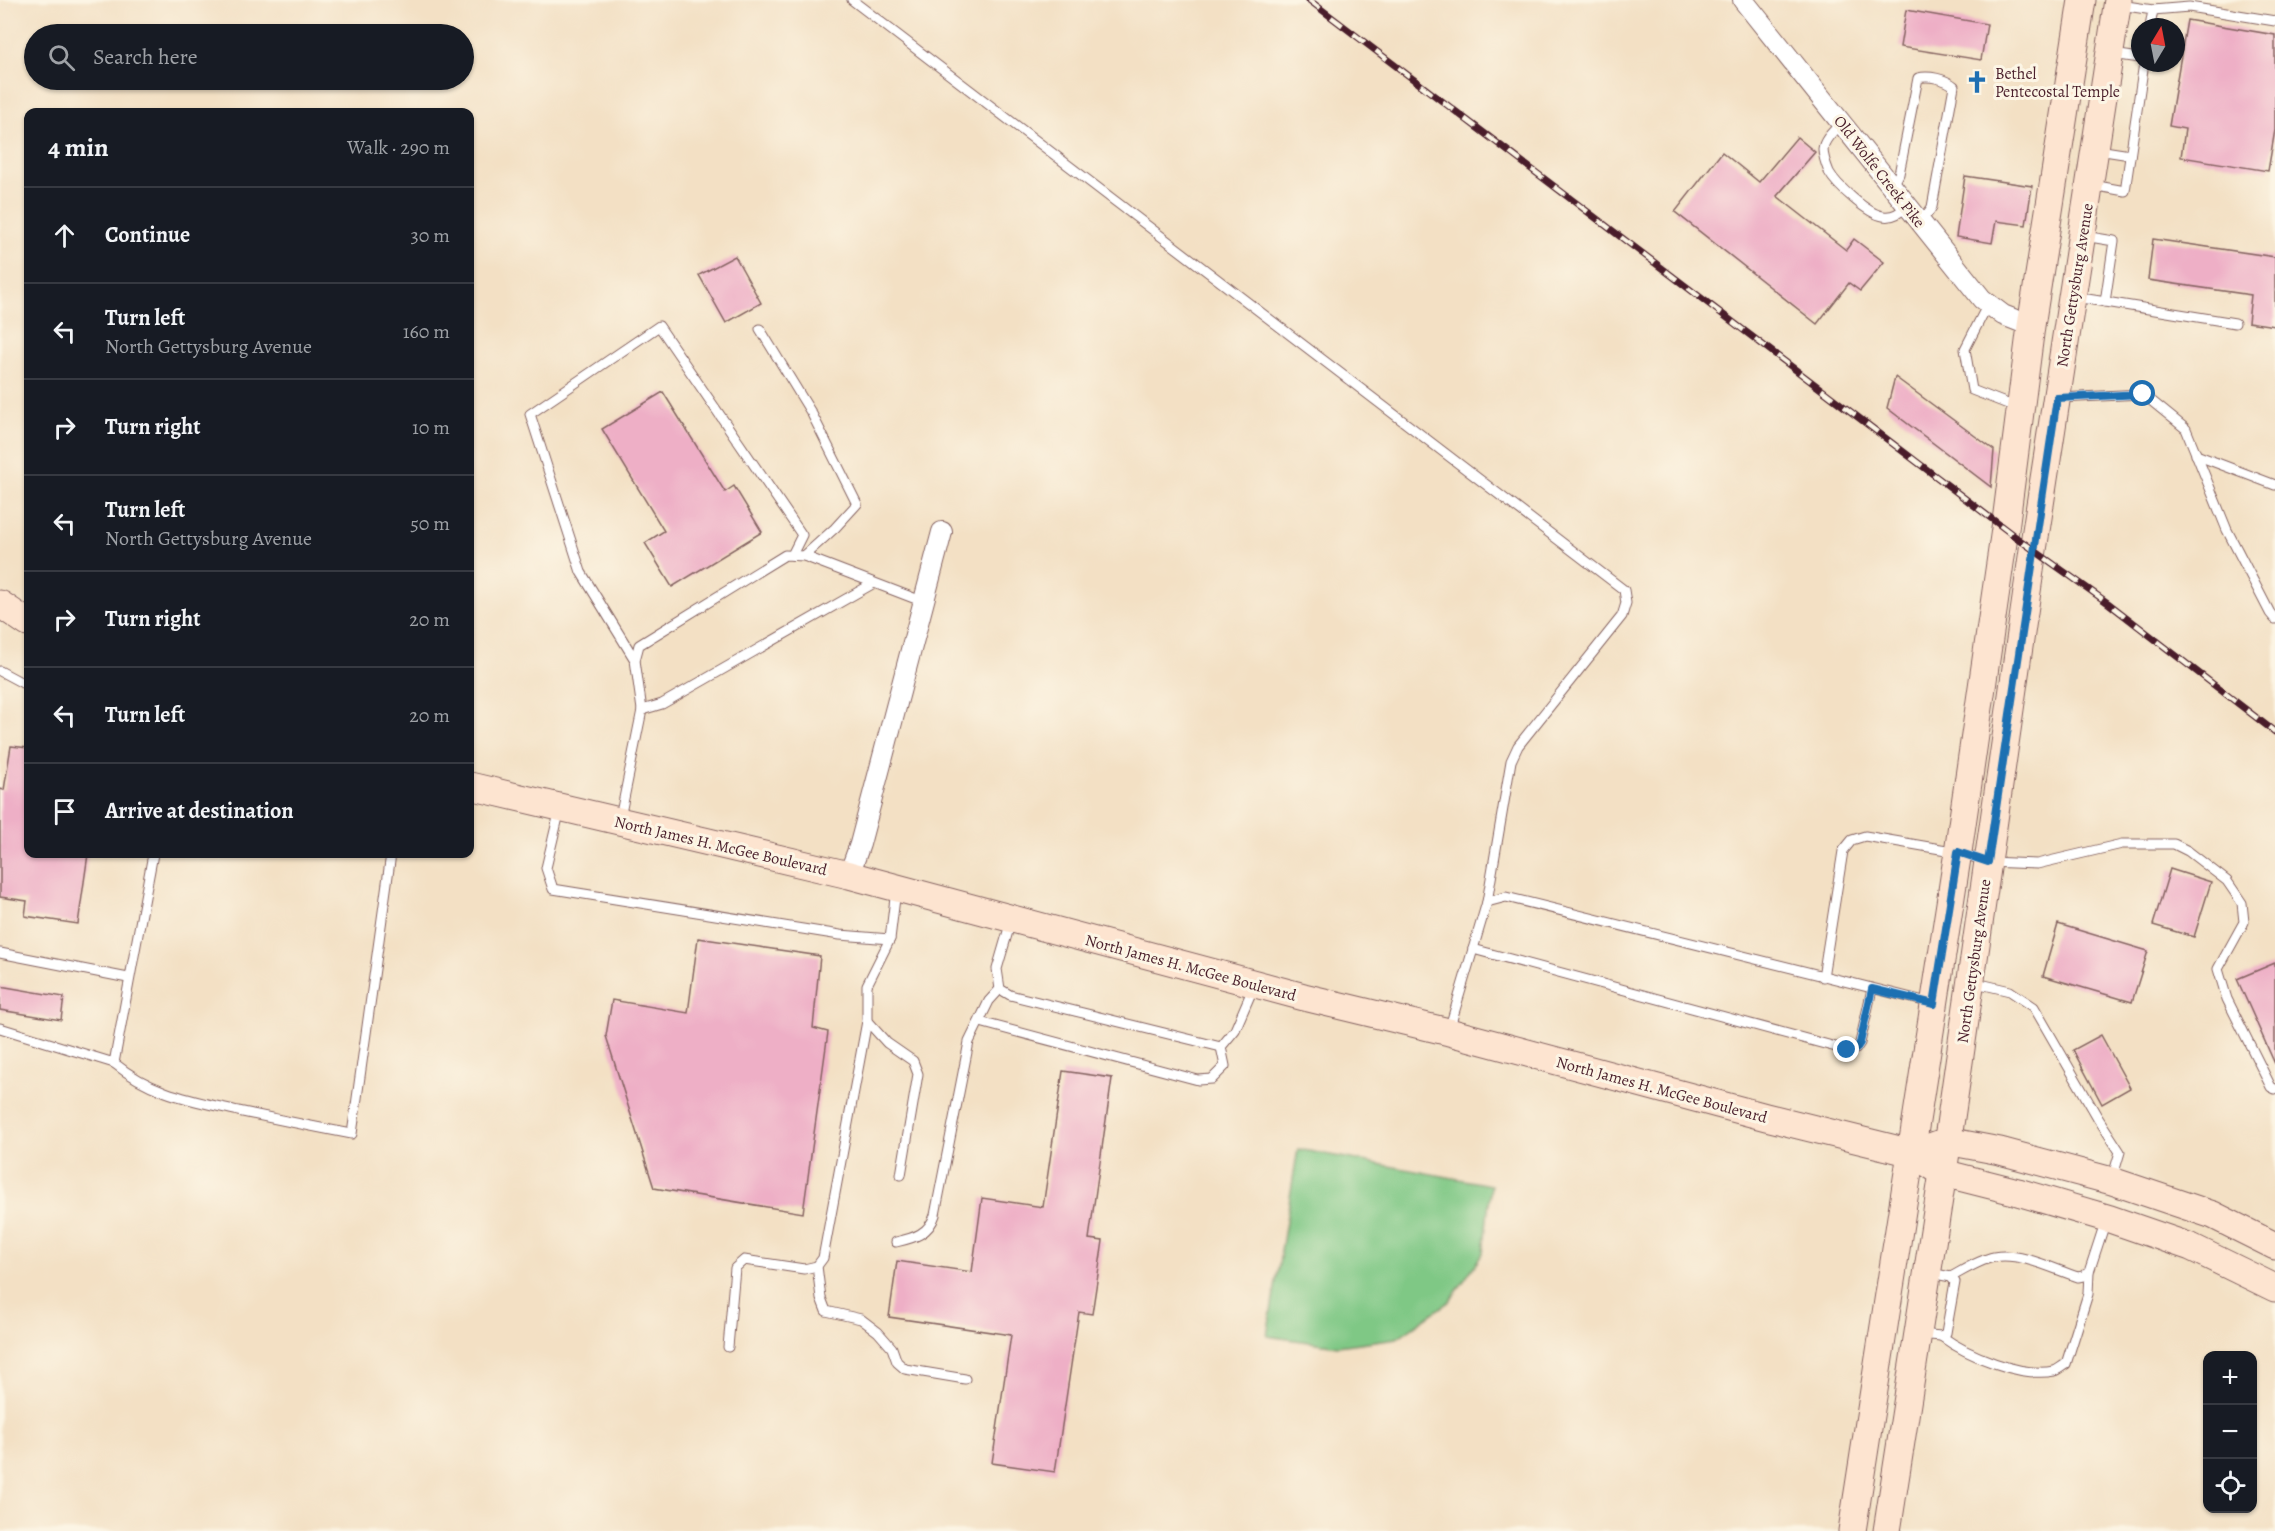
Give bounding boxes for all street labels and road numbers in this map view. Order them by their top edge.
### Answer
street label: Old Wolfe Creek Pike [1828,111,1930,232]
street label: North Gettysburg Avenue [2051,202,2099,369]
street label: North James H. McGee Boulevard [612,811,830,881]
street label: North Gettysburg Avenue [1952,878,1996,1045]
street label: North James H. McGee Boulevard [1083,929,1299,1007]
street label: North James H. McGee Boulevard [1554,1051,1770,1129]

